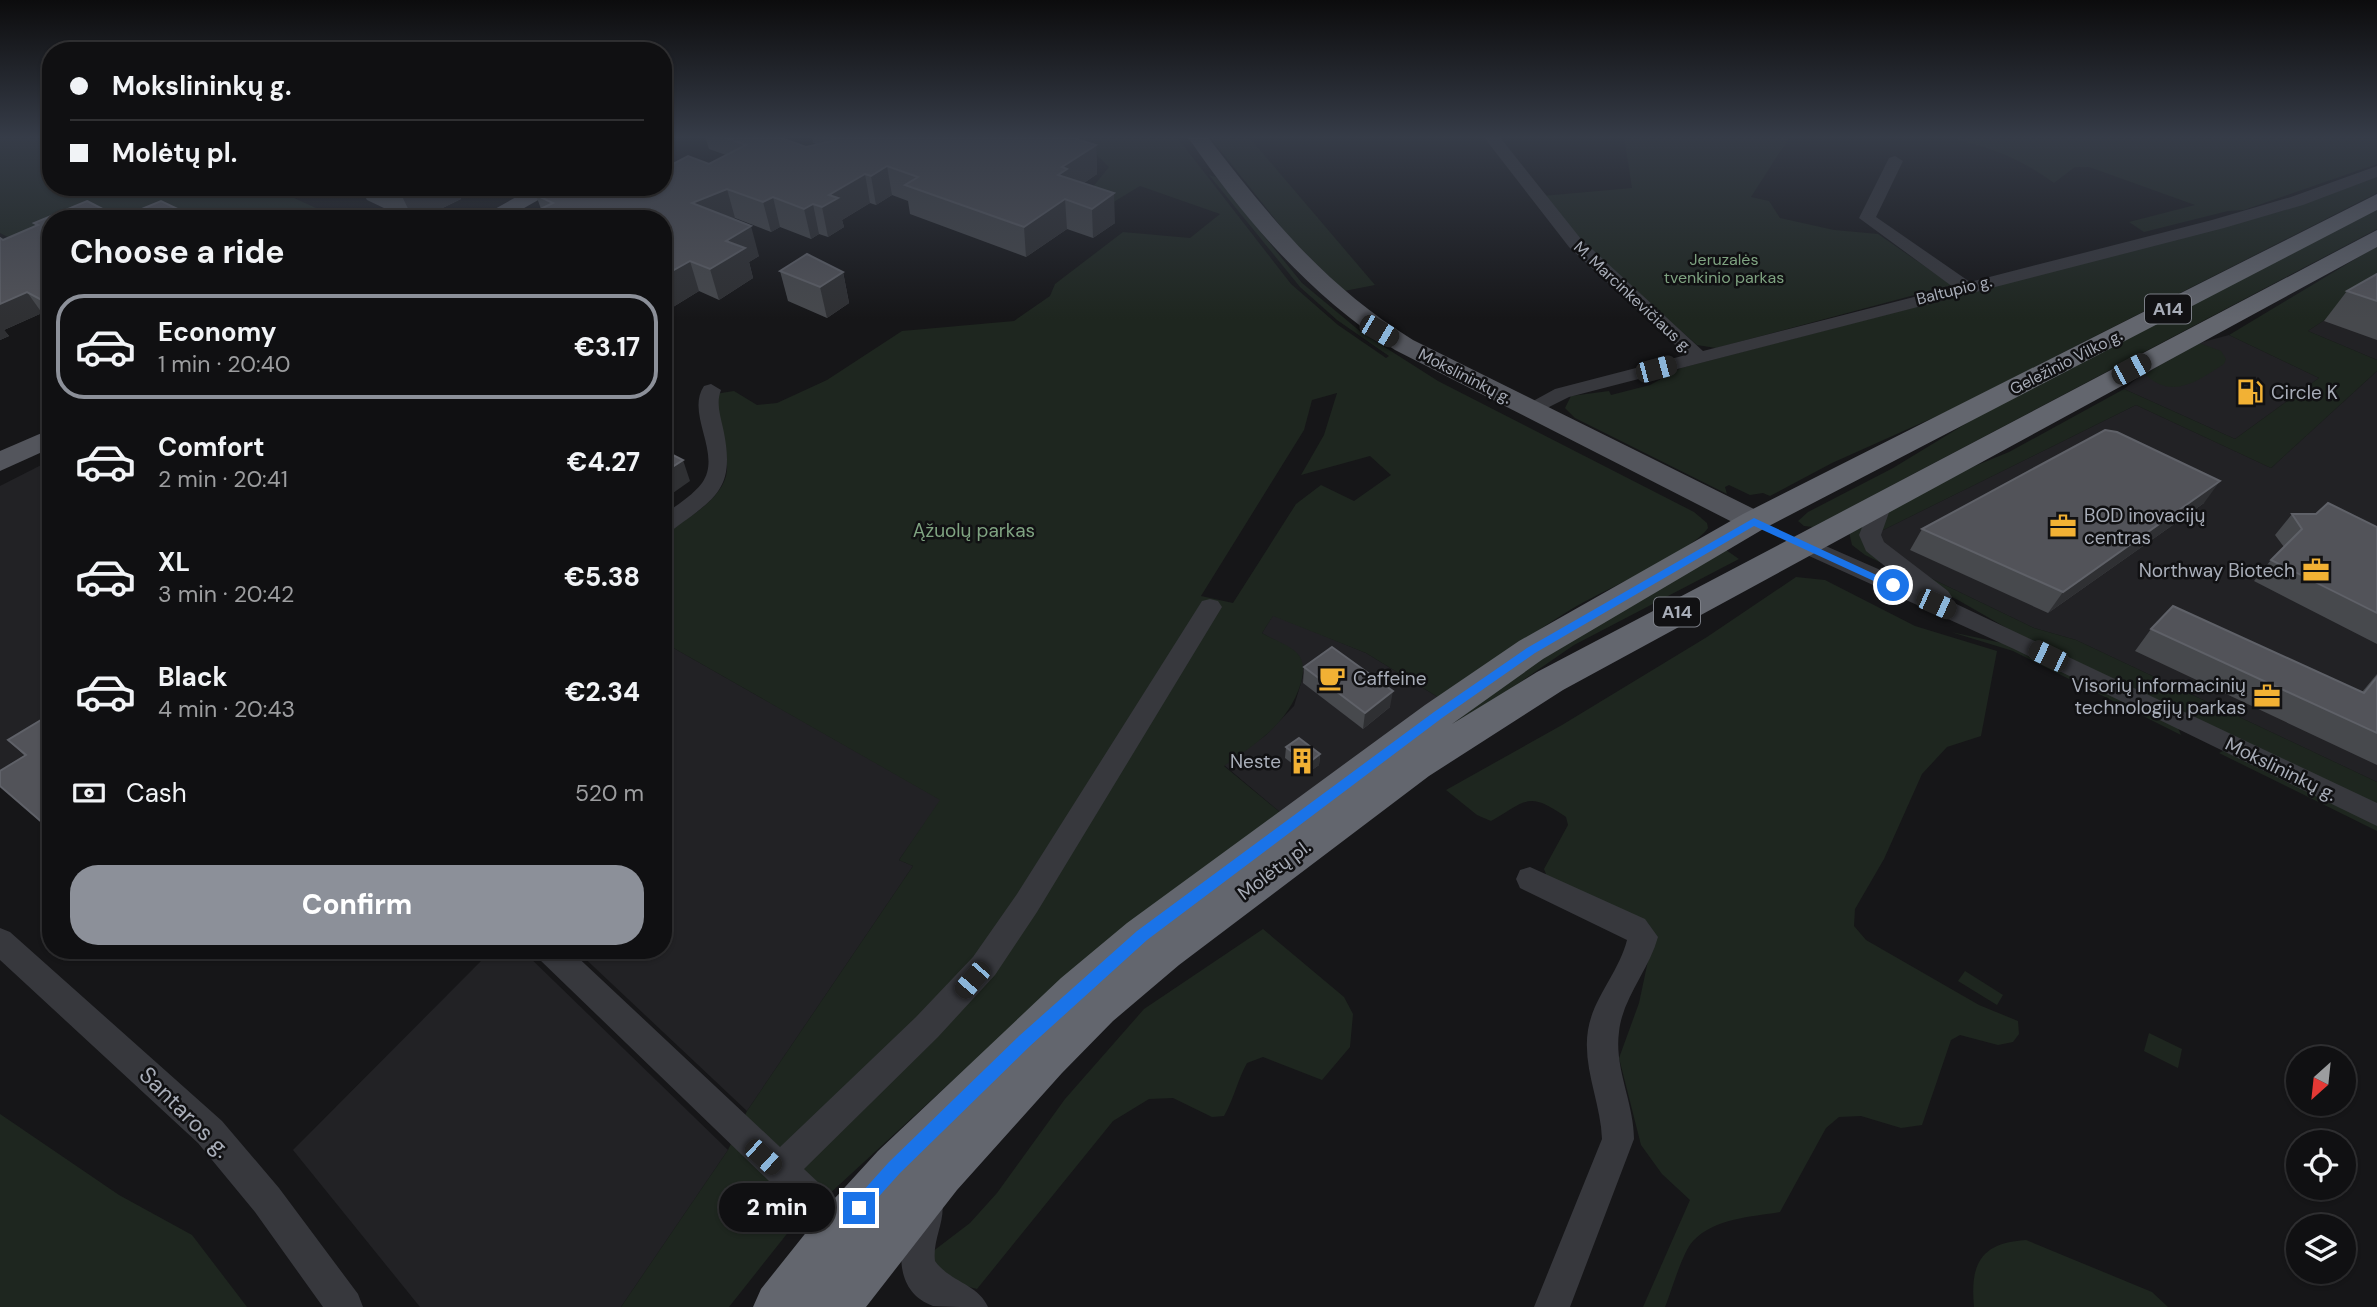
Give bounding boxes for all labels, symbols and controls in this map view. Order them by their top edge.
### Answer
text: Mokslininkų g. [112,69,292,103]
text: Molėtų pl. [112,136,237,170]
text: Choose a ride [70,231,285,273]
street label: M. Marcinkevičiaus g. [1569,237,1697,357]
park label: Jeruzalės tvenkinio parkas [1664,249,1784,288]
street label: Baltupio g. [1914,270,1994,310]
road number: A14 [2145,295,2191,324]
car [1356,311,1403,351]
icon: car [74,315,137,378]
text: Economy [158,315,276,349]
street label: Geležinio Vilko g. [2006,325,2126,399]
text: €3.17 [574,330,640,364]
street label: Mokslininkų g. [1415,344,1515,408]
text: 1 min · 20:40 [158,349,290,379]
car [2108,350,2155,388]
car [1633,353,1680,385]
fuel station icon: Circle K [2235,377,2265,407]
place label: Circle K [2271,380,2338,405]
icon: car [74,430,137,493]
text: Comfort [158,430,264,464]
text: €4.27 [567,445,640,479]
text: 2 min · 20:41 [158,464,288,494]
place label: BOD inovacijų centras [2084,503,2205,550]
office icon: BOD inovacijų centras [2048,511,2078,541]
park label: Ąžuolų parkas [913,518,1035,543]
icon: car [74,545,137,608]
text: XL [158,545,190,579]
office icon: Northway Biotech [2301,555,2331,585]
place label: Northway Biotech [2139,558,2295,583]
text: €5.38 [564,560,640,594]
route start [1877,569,1909,601]
text: 3 min · 20:42 [158,579,294,609]
car [1913,586,1960,622]
road number: A14 [1654,598,1700,626]
car [2025,637,2072,675]
icon: car [74,660,137,723]
text: Black [158,660,228,694]
cafe icon: Caffeine [1317,663,1347,693]
place label: Caffeine [1353,666,1427,691]
place label: Visorių informacinių technologijų parkas [2072,673,2246,720]
text: €2.34 [565,675,640,709]
office icon: Visorių informacinių technologijų parkas [2252,681,2282,711]
text: 4 min · 20:43 [158,694,295,724]
street label: Mokslininkų g. [2221,731,2341,807]
building icon: Neste [1287,746,1317,776]
place label: Neste [1230,749,1281,774]
icon: cash [70,774,108,812]
text: Cash [126,776,187,810]
text: 520 m [575,778,644,808]
street label: Molėtų pl. [1232,834,1316,906]
button: Confirm [70,865,644,945]
car [951,957,994,1003]
north arrow [2286,1046,2356,1116]
map controls [2286,1046,2356,1284]
street label: Santaros g. [133,1060,237,1164]
button: locate [2286,1130,2356,1200]
car [741,1135,786,1179]
callout: 2 min [719,1184,834,1232]
text: 2 min [746,1192,808,1222]
route end [843,1192,875,1224]
button: layers [2286,1214,2356,1284]

